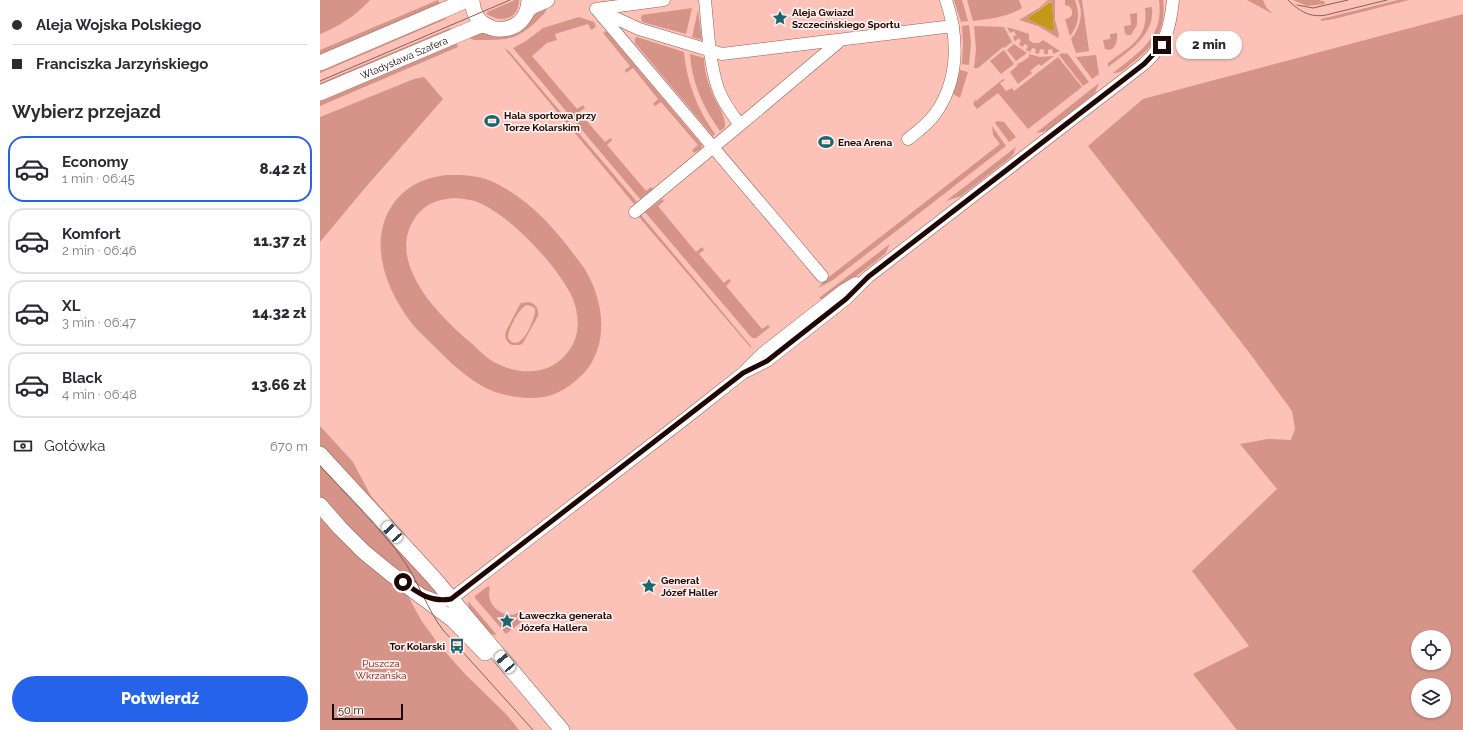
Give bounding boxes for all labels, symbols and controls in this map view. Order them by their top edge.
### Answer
place label: Aleja Gwiazd Szczecińskiego Sportu [792,7,900,30]
place icon: Aleja Gwiazd Szczecińskiego Sportu [771,9,789,27]
text: Aleja Wojska Polskiego [36,16,201,34]
callout: 2 min [1176,31,1242,59]
street label: Władysława Szafera [359,35,449,81]
route end [1153,36,1171,54]
text: 2 min [1192,37,1226,52]
text: Franciszka Jarzyńskiego [36,55,208,73]
text: Wybierz przejazd [12,101,161,122]
place label: Hala sportowa przy Torze Kolarskim [504,110,597,133]
sports icon: Hala sportowa przy Torze Kolarskim [483,112,501,130]
sports icon: Enea Arena [817,133,835,151]
place label: Enea Arena [838,137,892,148]
icon: car [14,151,50,187]
text: Economy [62,153,129,171]
text: 8.42 zł [260,160,306,178]
text: 1 min · 06:45 [62,171,135,186]
icon: car [14,223,50,259]
text: Komfort [62,225,121,243]
text: 11.37 zł [253,232,306,250]
text: 2 min · 06:46 [62,243,137,258]
icon: car [14,295,50,331]
text: XL [62,297,80,315]
text: 14.32 zł [252,304,306,322]
text: 3 min · 06:47 [62,315,136,330]
icon: car [14,367,50,403]
text: Black [62,369,102,387]
text: 13.66 zł [252,376,306,394]
text: 4 min · 06:48 [62,387,137,402]
icon: cash [12,435,34,457]
text: Gotówka [44,437,105,455]
text: 670 m [270,439,308,454]
car [379,519,405,545]
route start [394,573,412,591]
place label: Generał Józef Haller [661,575,718,598]
place icon: Generał Józef Haller [640,577,658,595]
place label: Ławeczka generała Józefa Hallera [518,610,612,633]
place icon: Ławeczka generała Józefa Hallera [498,612,516,630]
map controls [1411,630,1451,718]
button: locate [1411,630,1451,670]
bus stop icon: Tor Kolarski [448,637,466,655]
place label: Tor Kolarski [389,641,445,652]
car [493,649,517,675]
park label: Puszcza Wkrzańska [355,658,407,681]
button: Potwierdź [12,676,308,722]
button: layers [1411,678,1451,718]
scale bar [332,702,403,721]
text: 50 m [338,704,364,717]

